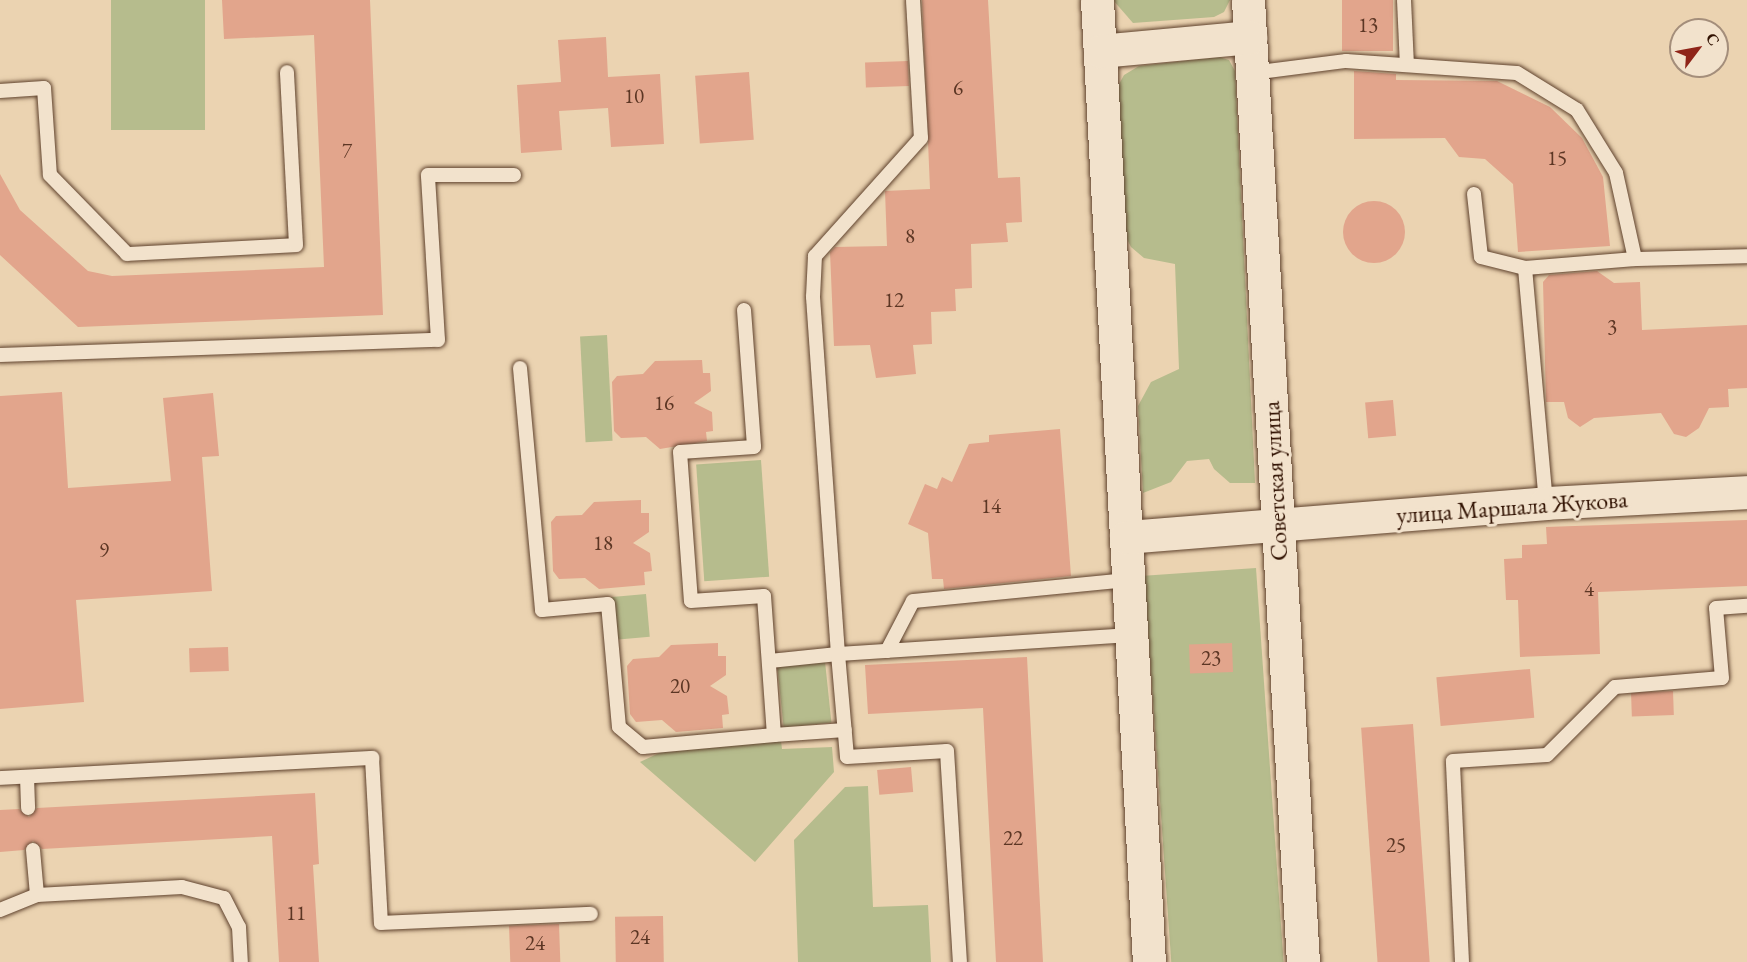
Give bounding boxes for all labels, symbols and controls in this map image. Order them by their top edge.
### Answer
house number: 13 [1358,12,1378,38]
north arrow [1669,18,1729,78]
text: С [1701,29,1725,50]
house number: 6 [953,75,963,101]
house number: 10 [624,83,644,109]
house number: 7 [342,138,352,164]
house number: 15 [1547,145,1567,171]
house number: 8 [905,223,915,249]
house number: 12 [884,287,904,313]
house number: 3 [1607,314,1617,340]
house number: 16 [654,390,674,416]
street label: Советская улица [1256,400,1294,562]
street label: улица Маршала Жукова [1395,485,1629,529]
house number: 14 [981,493,1001,519]
house number: 18 [593,530,613,556]
house number: 9 [99,537,109,563]
house number: 4 [1584,576,1594,602]
house number: 23 [1201,645,1221,671]
house number: 20 [670,673,690,699]
house number: 22 [1003,825,1023,851]
house number: 25 [1386,832,1406,858]
house number: 11 [286,900,306,926]
house number: 24 [630,924,650,950]
house number: 24 [525,930,545,956]

